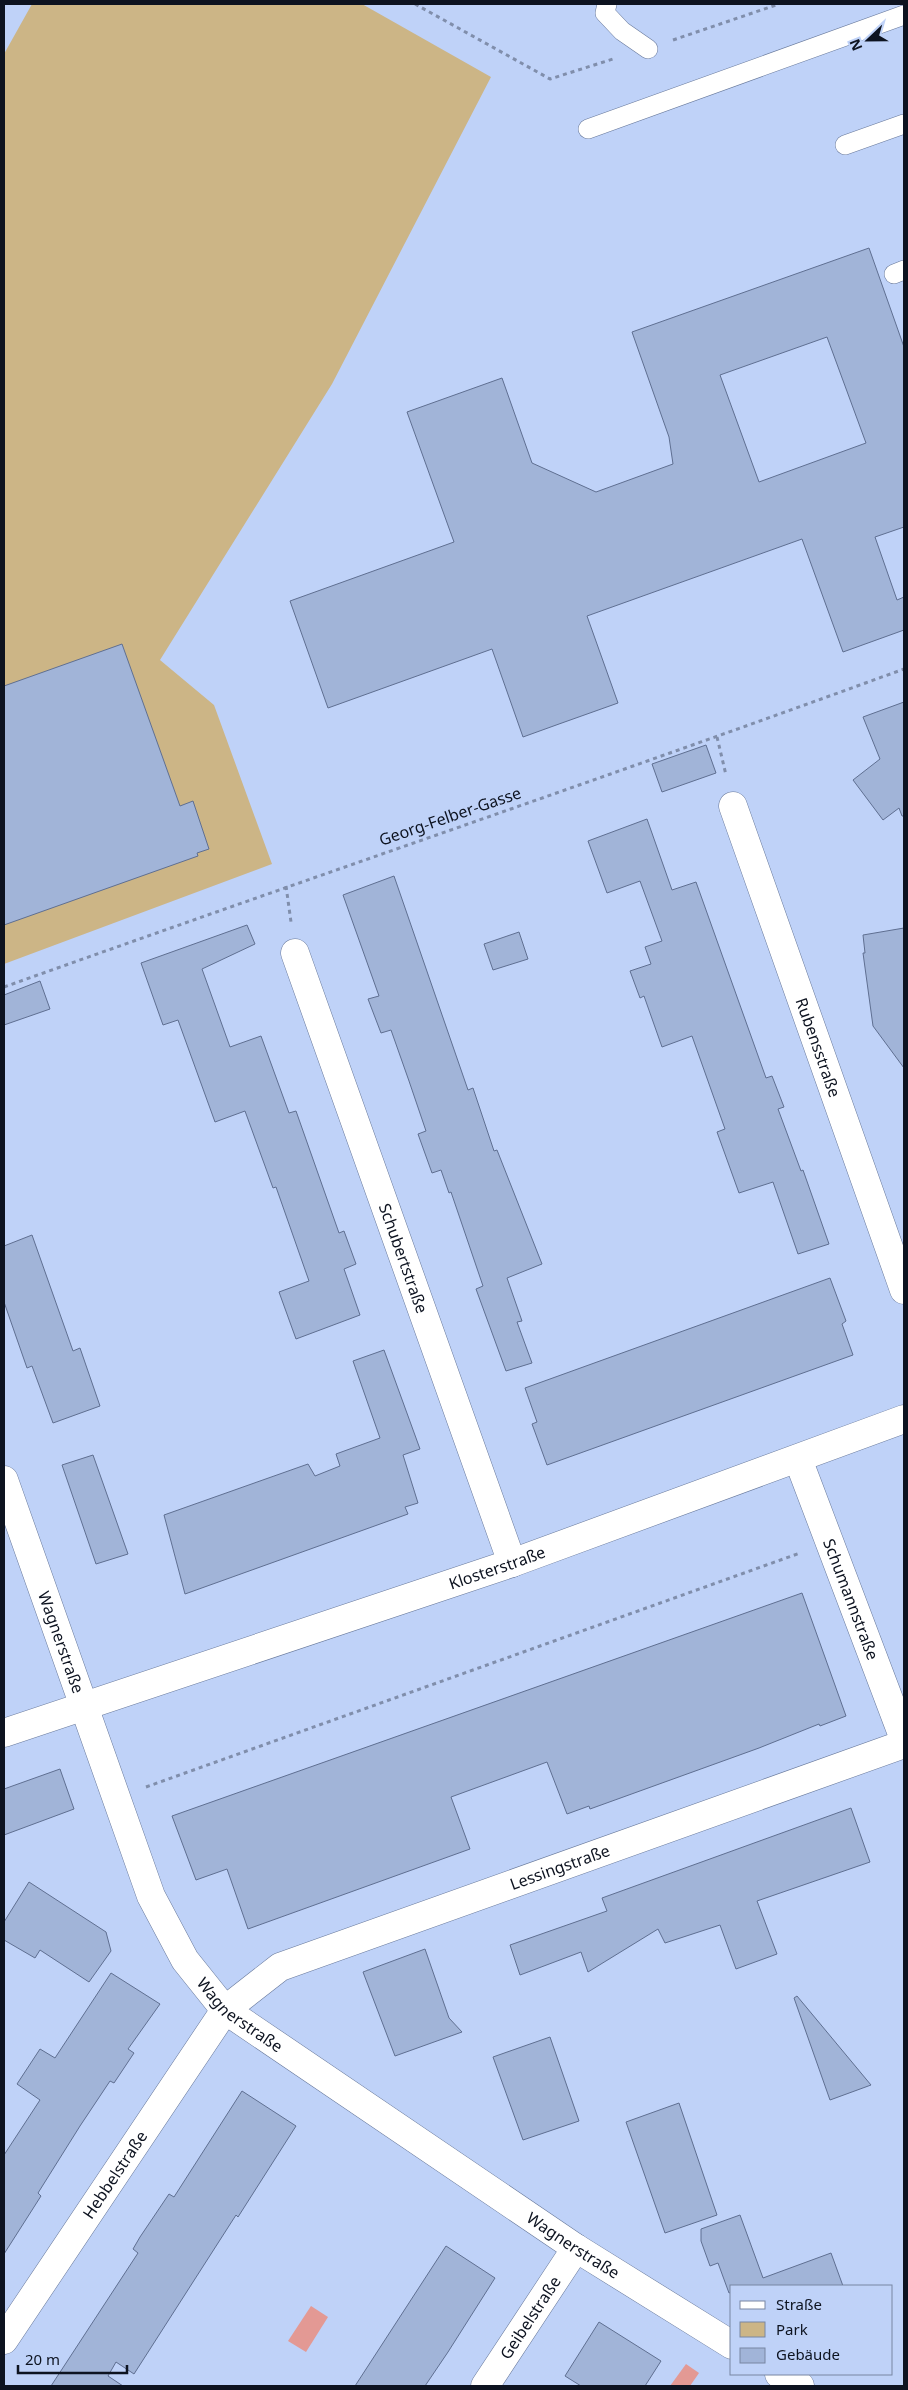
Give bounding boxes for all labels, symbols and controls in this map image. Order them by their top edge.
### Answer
north arrow [843,15,893,65]
text: N [845,36,866,54]
street label: Georg-Felber-Gasse [376,781,524,851]
street label: Rubensstraße [791,995,846,1100]
street label: Schubertstraße [374,1200,433,1316]
street label: Schumannstraße [818,1536,884,1663]
street label: Klosterstraße [446,1541,548,1594]
street label: Wagnerstraße [33,1588,89,1696]
street label: Lessingstraße [507,1839,613,1895]
street label: Wagnerstraße [192,1973,287,2057]
street label: Hebbelstraße [77,2126,152,2223]
street label: Wagnerstraße [522,2207,624,2284]
street label: Geibelstraße [495,2272,566,2364]
legend [730,2285,893,2375]
text: Straße [776,2294,822,2314]
text: Park [776,2319,808,2339]
scale bar [18,2342,126,2374]
text: Gebäude [776,2344,840,2364]
text: 20 m [25,2349,60,2369]

